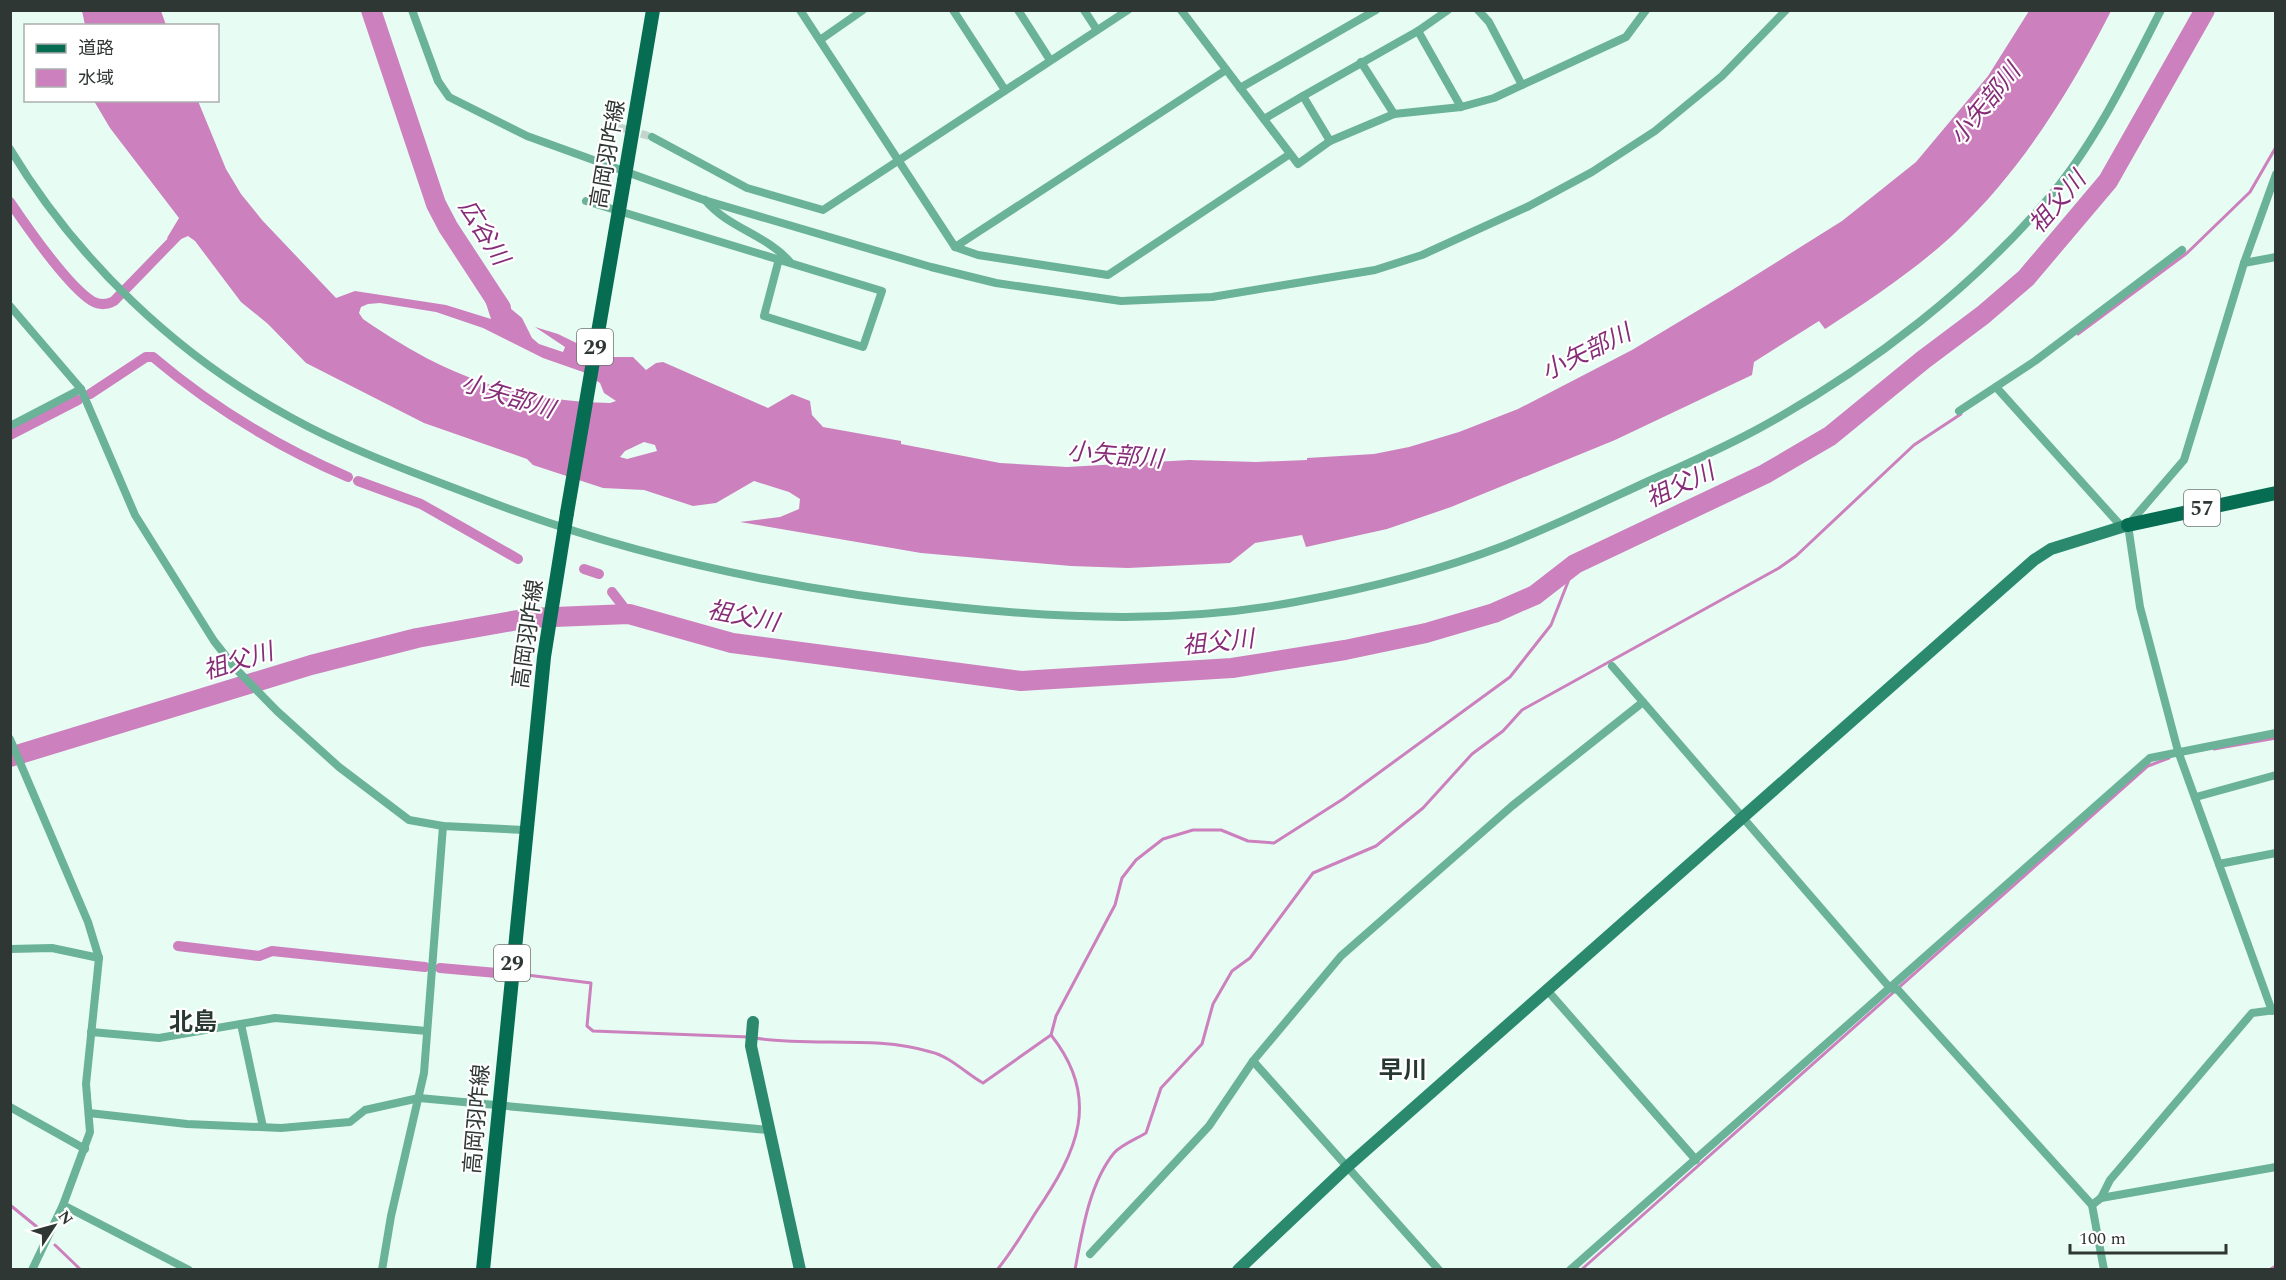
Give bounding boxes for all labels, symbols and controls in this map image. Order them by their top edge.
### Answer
legend [24,24,219,102]
text: 道路 [78,35,114,62]
water label: 小矢部川 [1942,54,2032,153]
text: 水域 [78,65,114,92]
street label: 高岡羽咋線 [583,97,634,211]
water label: 祖父川 [2021,161,2097,242]
water label: 広谷川 [449,192,519,275]
water label: 小矢部川 [1535,314,1640,390]
road number: 29 [577,329,613,365]
water label: 小矢部川 [457,366,562,429]
water label: 小矢部川 [1066,434,1167,478]
water label: 祖父川 [1640,453,1723,517]
road number: 57 [2184,490,2220,526]
street label: 高岡羽咋線 [504,577,552,691]
water label: 祖父川 [704,592,785,642]
water label: 祖父川 [1180,621,1259,665]
water label: 祖父川 [199,633,281,690]
road number: 29 [494,945,530,981]
district label: 北島 [169,1005,217,1041]
district label: 早川 [1379,1053,1427,1089]
street label: 高岡羽咋線 [456,1063,499,1175]
north arrow [24,1196,84,1256]
text: N [52,1205,79,1230]
scale bar [2070,1217,2226,1255]
text: 100 m [2079,1225,2126,1252]

